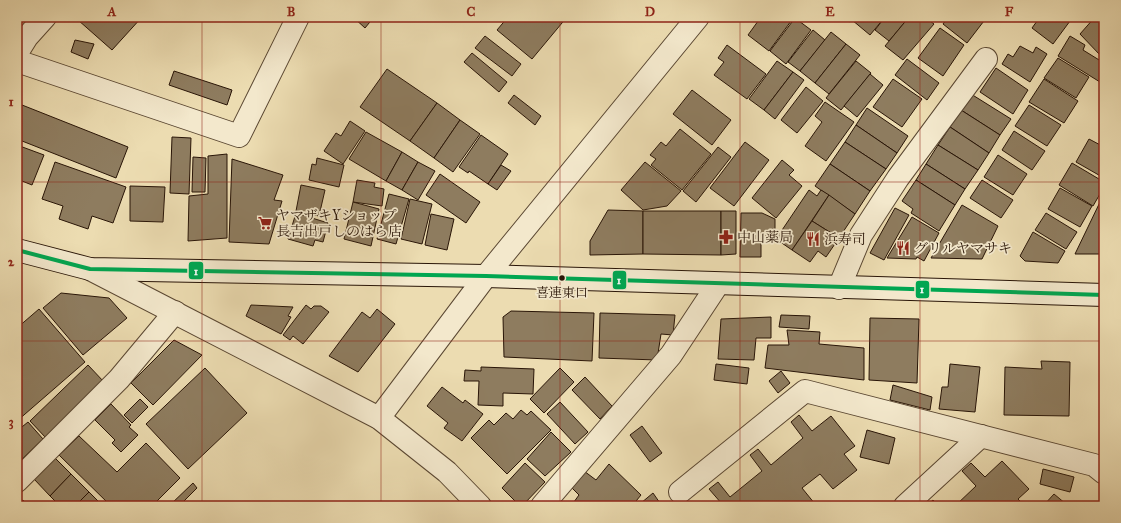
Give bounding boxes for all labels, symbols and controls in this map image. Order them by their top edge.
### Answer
text: A [107,4,117,20]
text: B [287,4,296,20]
text: C [467,4,476,20]
text: D [645,4,655,20]
text: E [825,4,835,20]
text: F [1005,4,1014,20]
text: 1 [8,94,14,110]
place label: ヤマザキYショップ 長吉出戸しのはら店 [276,207,402,240]
supermarket icon: ヤマザキYショップ 長吉出戸しのはら店 [257,215,273,231]
pharmacy icon: 中山薬局 [718,229,734,245]
place label: 中山薬局 [737,229,793,246]
restaurant icon: 浜寿司 [805,231,821,247]
place label: 浜寿司 [824,231,866,248]
restaurant icon: グリルヤマサキ [895,240,911,256]
place label: グリルヤマサキ [914,240,1012,257]
text: 2 [8,254,15,270]
line badge: 1 [188,261,204,280]
text: 1 [194,265,199,278]
line badge: 1 [612,270,627,290]
marker: 喜連東口 [557,273,567,283]
text: 1 [617,274,622,287]
line badge: 1 [915,280,930,299]
text: 1 [920,283,925,296]
place label: 喜連東口 [536,285,588,301]
text: 3 [8,414,14,430]

